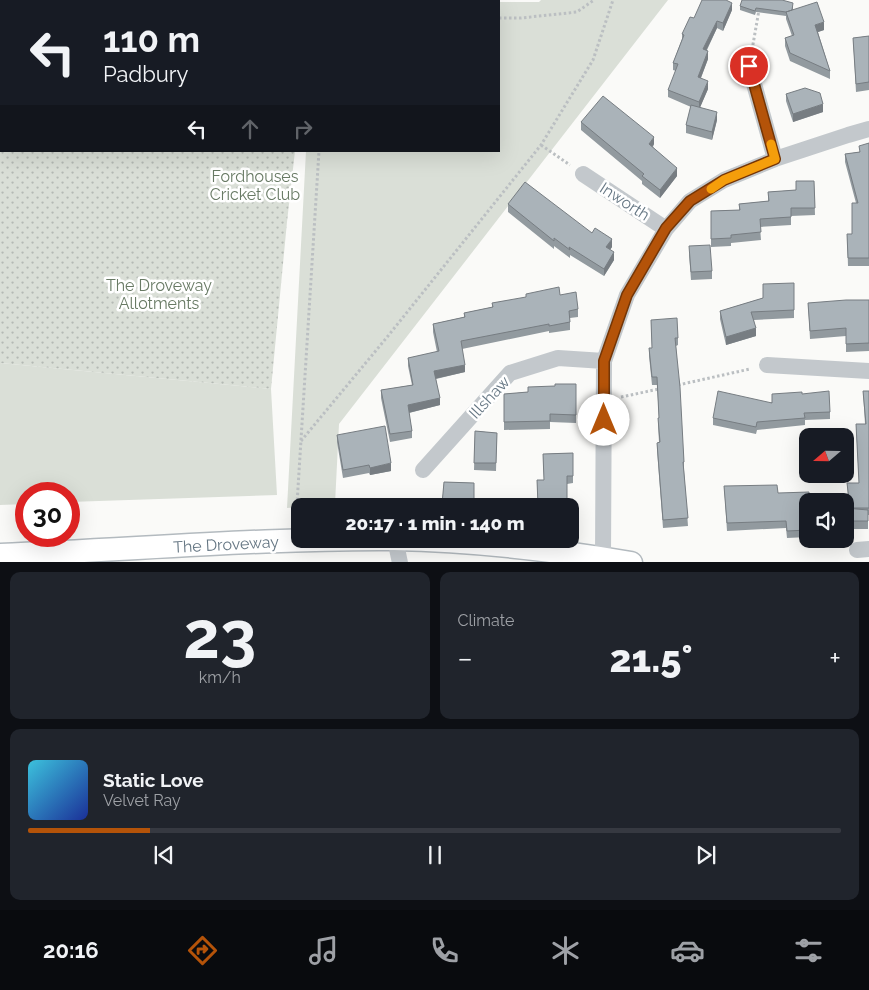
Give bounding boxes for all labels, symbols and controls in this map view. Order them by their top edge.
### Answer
text: 110 m [103,19,200,60]
icon: left [20,20,85,85]
pin [728,45,770,87]
icon: arrive [735,52,763,80]
text: Padbury [103,61,189,87]
icon: left [183,115,211,143]
icon: ahead [236,115,264,143]
icon: right [289,115,317,143]
park label: Fordhouses Cricket Club [210,167,300,204]
street label: Inworth [596,178,653,225]
park label: The Droveway Allotments [106,276,212,313]
street label: Illshaw [465,372,514,423]
position arrow [577,393,629,445]
north arrow [799,428,854,482]
map controls [799,428,854,548]
speed limit sign: 30 [15,482,80,547]
button: sound [799,493,854,548]
text: 20:17 · 1 min · 140 m [346,512,524,534]
street label: The Droveway [173,532,280,557]
text: 23 [183,597,256,673]
text: Climate [458,611,514,630]
text: 21.5° [609,636,693,681]
text: − [458,642,473,675]
text: + [829,642,841,675]
text: km/h [199,668,241,687]
text: Static Love [103,769,204,791]
text: Velvet Ray [103,791,181,810]
icon: previous [150,841,178,869]
icon: pause [421,841,449,869]
icon: next [692,841,720,869]
icon: directions [185,933,220,968]
icon: music [306,933,341,968]
icon: phone [427,933,462,968]
icon: climate [548,933,583,968]
icon: car [670,933,705,968]
icon: filters [791,933,826,968]
text: 20:16 [43,937,99,963]

